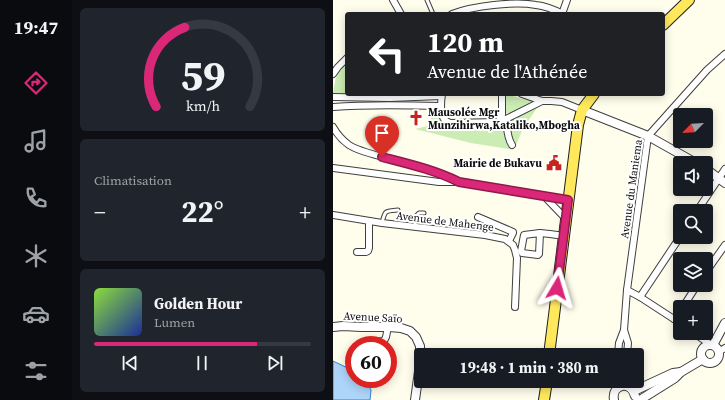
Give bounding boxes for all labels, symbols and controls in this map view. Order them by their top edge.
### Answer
text: 19:47 [14,15,58,40]
text: 120 m [427,23,504,61]
icon: left [361,28,413,80]
text: 59 [180,47,225,104]
text: Avenue de l'Athénée [427,59,587,84]
icon: directions [22,69,50,97]
text: km/h [186,96,220,116]
place label: Mausolée Mgr Munzihirwa,Kataliko,Mbogha [428,105,580,133]
north arrow [673,108,713,148]
map controls [673,108,713,340]
church icon: Mausolée Mgr Munzihirwa,Kataliko,Mbogha [407,109,425,127]
pin [365,116,399,157]
icon: arrive [371,122,393,144]
icon: music [22,127,50,155]
street label: Avenue du Maniema [617,138,646,240]
public building icon: Mairie de Bukavu [545,154,563,172]
place label: Mairie de Bukavu [453,156,542,171]
button: sound [673,156,713,196]
text: Climatisation [94,172,172,189]
icon: phone [22,184,50,212]
text: 22° [181,191,224,232]
text: − [94,197,106,227]
text: + [299,197,311,227]
button: search [673,204,713,244]
street label: Avenue de Mahenge [395,208,495,235]
icon: climate [22,242,50,270]
button: layers [673,252,713,292]
position arrow [536,267,578,309]
text: Golden Hour [154,293,242,314]
icon: car [22,300,50,328]
button: + [673,300,713,340]
street label: Avenue Saïo [343,308,403,327]
text: Lumen [154,314,195,331]
speed limit sign: 60 [345,336,397,388]
icon: previous [119,352,141,374]
icon: pause [191,352,213,374]
icon: next [264,352,286,374]
icon: filters [22,357,50,385]
text: 19:48 · 1 min · 380 m [460,357,599,378]

